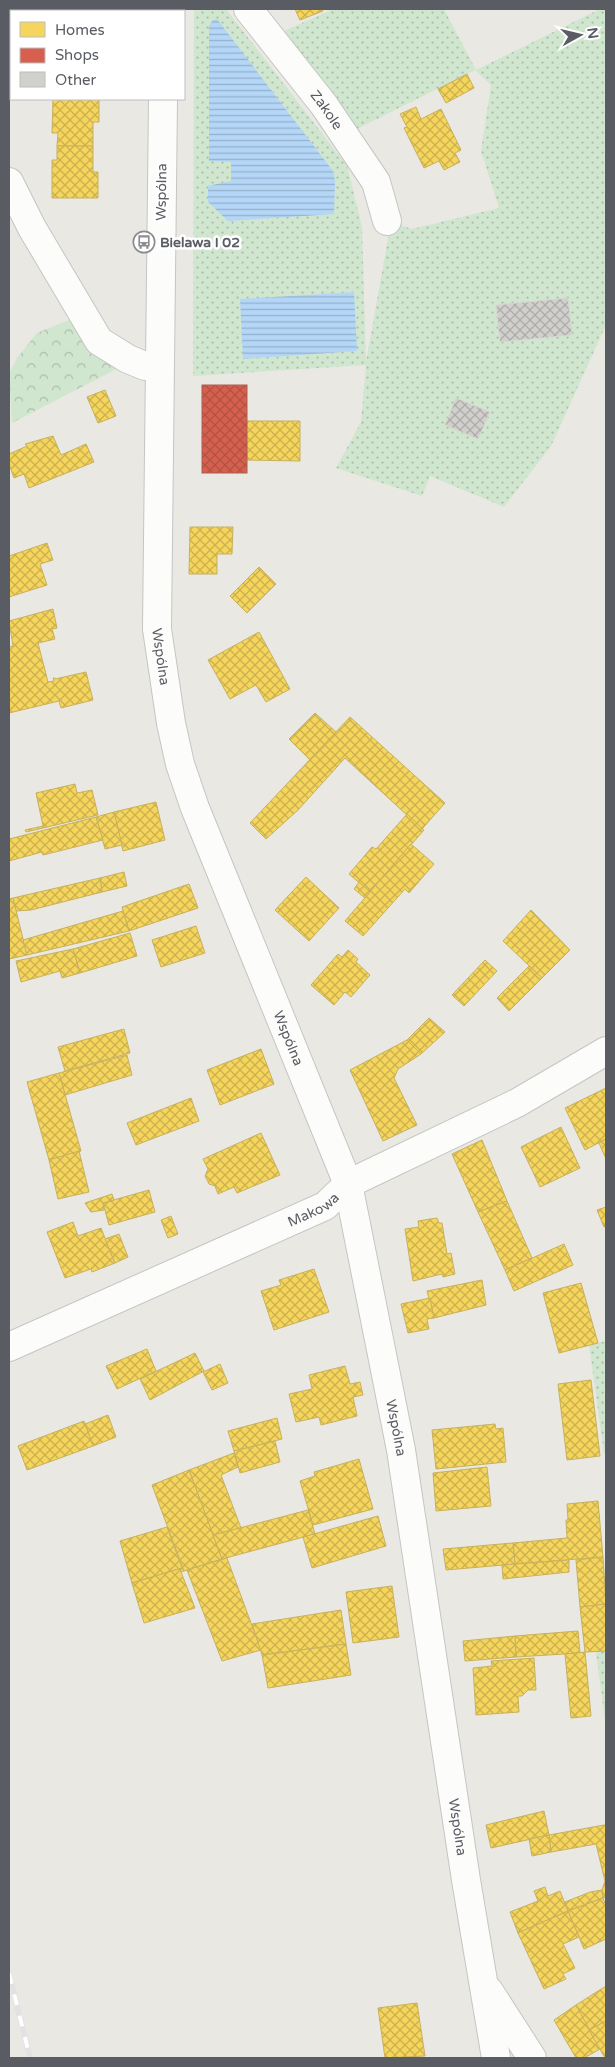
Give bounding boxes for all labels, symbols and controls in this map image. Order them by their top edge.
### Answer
legend [10,10,185,100]
north arrow [555,10,605,60]
text: Homes [55,21,105,39]
text: N [583,27,602,40]
text: Shops [55,46,99,64]
text: Other [55,71,97,89]
street label: Zakole [307,87,346,133]
street label: Wspólna [152,163,171,221]
bus stop icon: Bielawa I 02 [132,230,156,254]
place label: Bielawa I 02 [160,234,240,251]
street label: Wspólna [148,627,173,686]
street label: Wspólna [269,1008,307,1068]
street label: Makowa [285,1189,343,1231]
street label: Wspólna [382,1398,410,1457]
street label: Wspólna [445,1797,470,1857]

